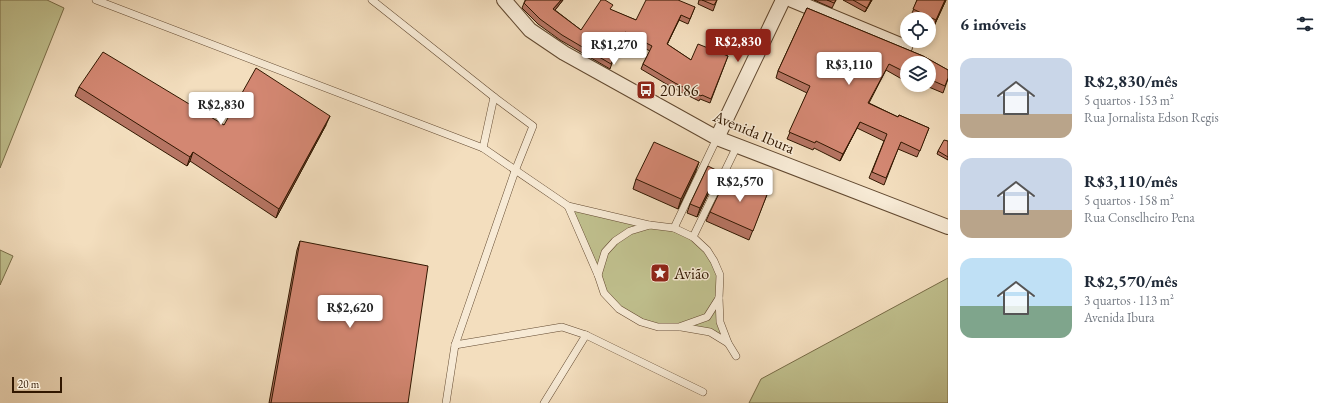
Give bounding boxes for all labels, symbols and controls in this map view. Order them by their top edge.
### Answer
map controls [900,12,936,92]
button: locate [900,12,936,48]
text: 6 imóveis [960,13,1026,35]
icon: filters [1294,13,1316,35]
pin: R$2,830 [701,29,775,63]
pin: R$1,270 [577,32,651,66]
text: R$2,830 [715,33,761,50]
text: R$1,270 [591,36,637,53]
pin: R$3,110 [812,52,886,86]
text: R$3,110 [826,56,872,73]
button: layers [900,56,936,92]
text: R$2,830/mês [1084,70,1178,92]
icon: home [992,74,1040,122]
bus stop icon: 20186 [635,79,657,101]
place label: 20186 [660,80,699,101]
pin: R$2,830 [184,92,258,126]
text: 5 quartos · 153 m² [1084,92,1174,109]
text: R$2,830 [198,96,244,113]
street label: Avenida Ibura [709,105,799,159]
text: Rua Jornalista Edson Regis [1084,109,1219,126]
pin: R$2,570 [703,169,777,203]
text: R$3,110/mês [1084,170,1178,192]
text: R$2,570 [717,173,763,190]
icon: home [992,174,1040,222]
text: 5 quartos · 158 m² [1084,192,1174,209]
text: Rua Conselheiro Pena [1084,209,1195,226]
place icon: Avião [649,262,671,284]
place label: Avião [673,263,709,284]
text: R$2,570/mês [1084,270,1178,292]
icon: home [992,274,1040,322]
text: 3 quartos · 113 m² [1084,292,1174,309]
pin: R$2,620 [313,295,387,329]
text: R$2,620 [327,299,373,316]
text: Avenida Ibura [1084,309,1154,326]
scale bar [12,375,62,394]
text: 20 m [18,377,39,391]

